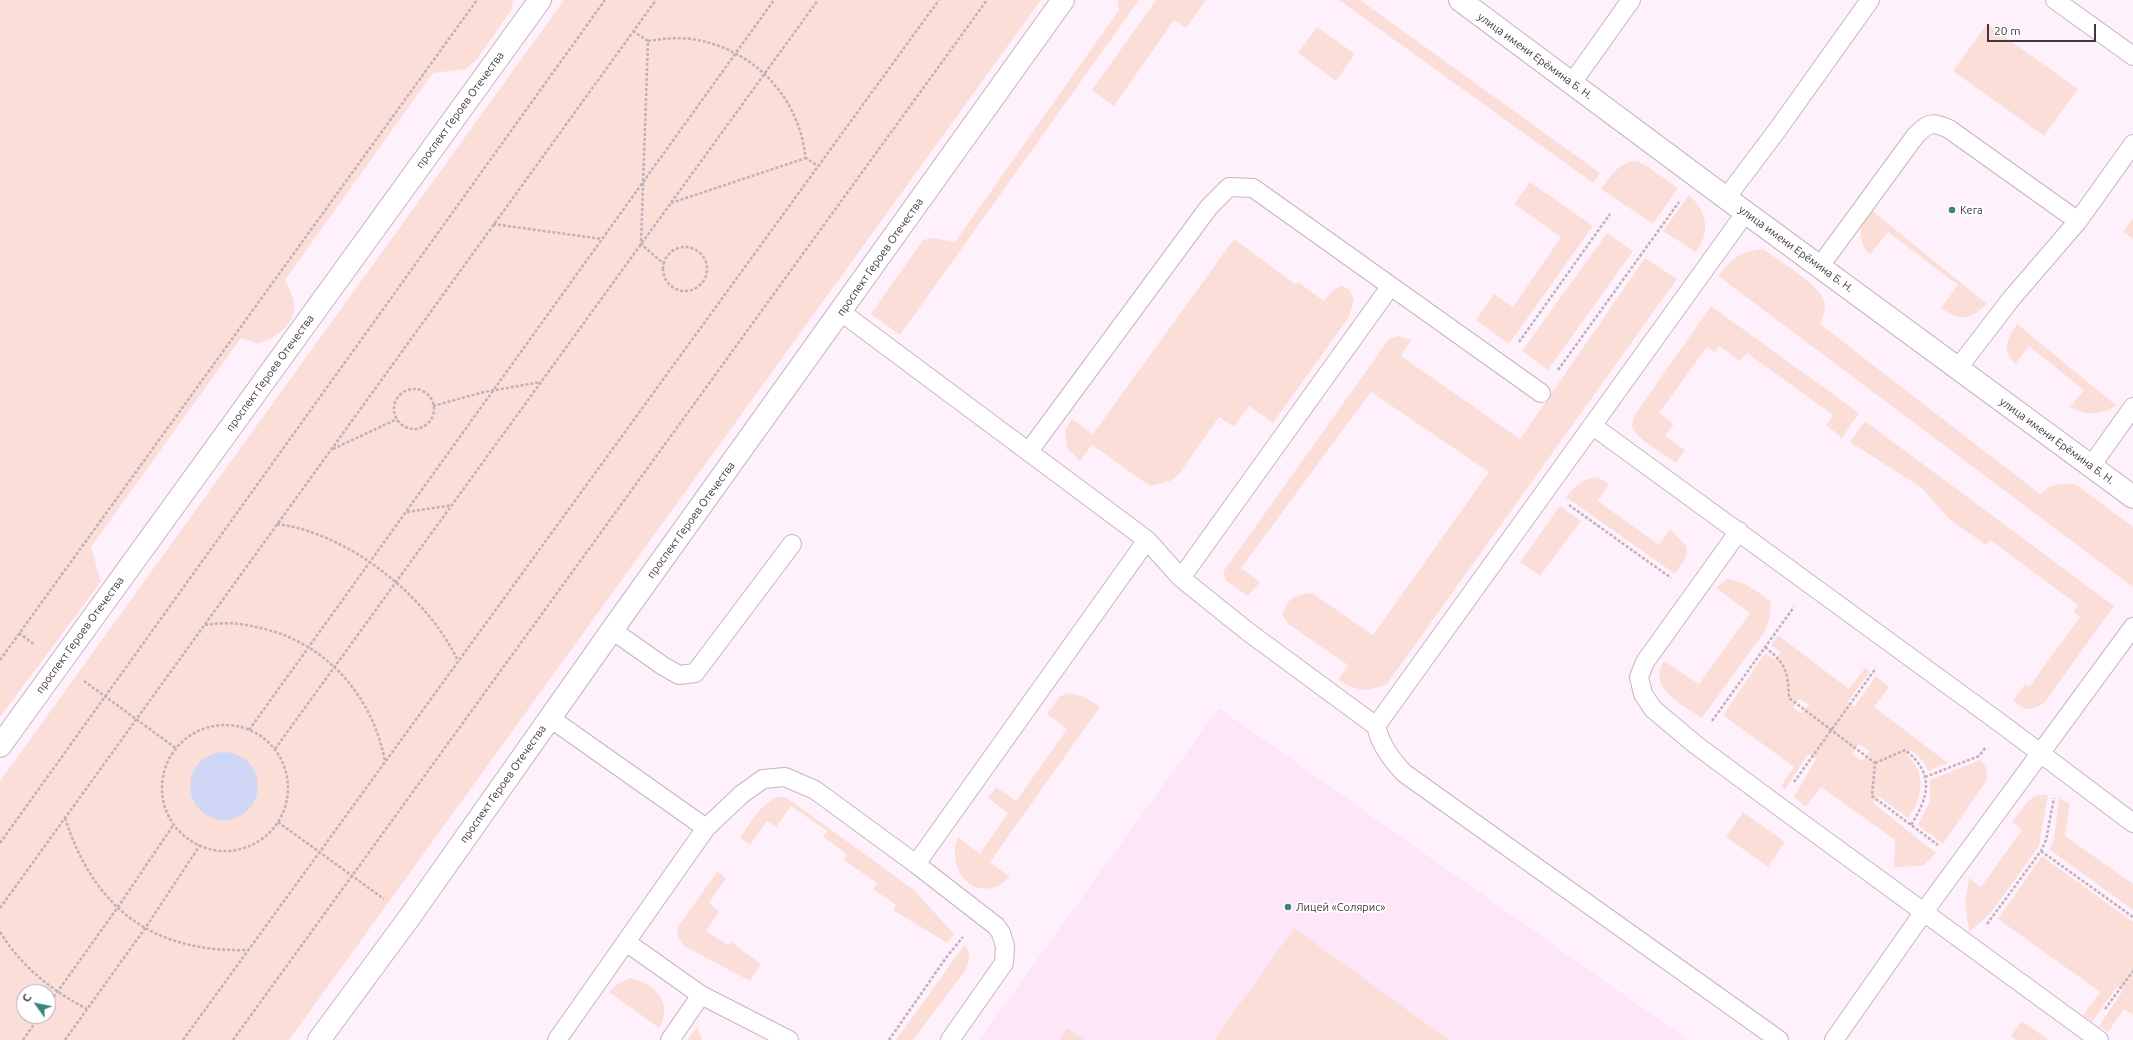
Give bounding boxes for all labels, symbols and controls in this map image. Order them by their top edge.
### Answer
street label: улица имени Ерёмина Б. Н. [1475,10,1595,102]
scale bar [1989,16,2098,42]
text: 20 m [1994,24,2021,37]
street label: проспект Героев Отечества [413,49,507,171]
street label: проспект Героев Отечества [834,195,926,319]
street label: улица имени Ерёмина Б. Н. [1736,203,1856,295]
place label: Кега [1960,203,1983,217]
marker: Кега [1947,205,1957,215]
street label: проспект Героев Отечества [223,312,317,434]
street label: улица имени Ерёмина Б. Н. [1997,395,2117,487]
street label: проспект Героев Отечества [644,459,738,581]
street label: проспект Героев Отечества [33,574,127,696]
street label: проспект Героев Отечества [457,722,549,846]
place label: Лицей «Солярис» [1296,900,1386,914]
marker: Лицей «Солярис» [1283,902,1293,912]
north arrow [16,984,56,1024]
text: С [20,992,34,1004]

